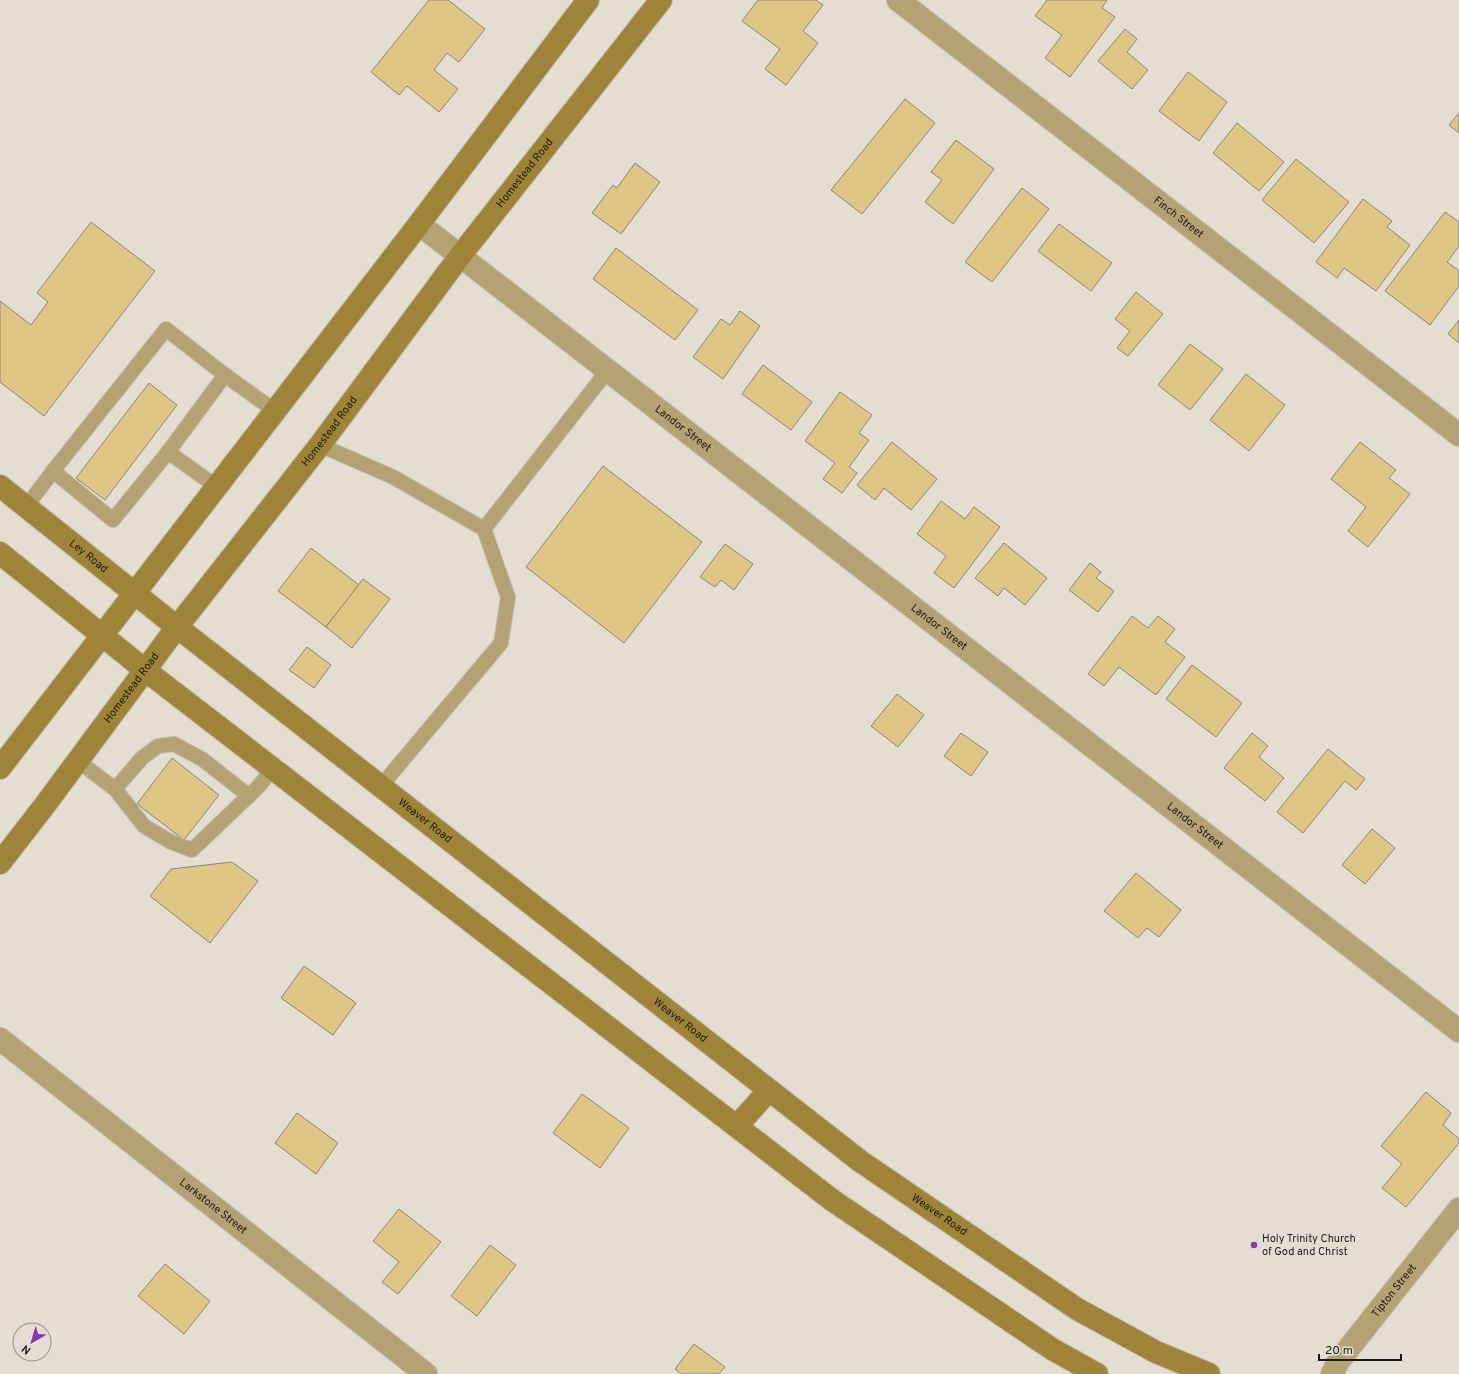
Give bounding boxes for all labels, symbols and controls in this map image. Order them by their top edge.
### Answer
street label: Homestead Road [493,136,557,211]
street label: Finch Street [1151,194,1207,241]
street label: Homestead Road [299,394,361,469]
street label: Landor Street [652,402,714,455]
street label: Ley Road [66,537,111,576]
street label: Landor Street [908,601,970,654]
street label: Homestead Road [101,650,162,726]
street label: Weaver Road [395,795,455,846]
street label: Landor Street [1164,800,1226,852]
street label: Weaver Road [650,995,710,1046]
street label: Larkstone Street [176,1176,250,1237]
street label: Weaver Road [908,1191,970,1239]
place label: Holy Trinity Church of God and Christ [1262,1232,1356,1259]
marker: Holy Trinity Church of God and Christ [1249,1240,1259,1250]
street label: Tipton Street [1369,1261,1420,1321]
north arrow [12,1322,52,1362]
scale bar [1319,1336,1401,1362]
text: N [19,1341,34,1357]
text: 20 m [1325,1343,1353,1359]

